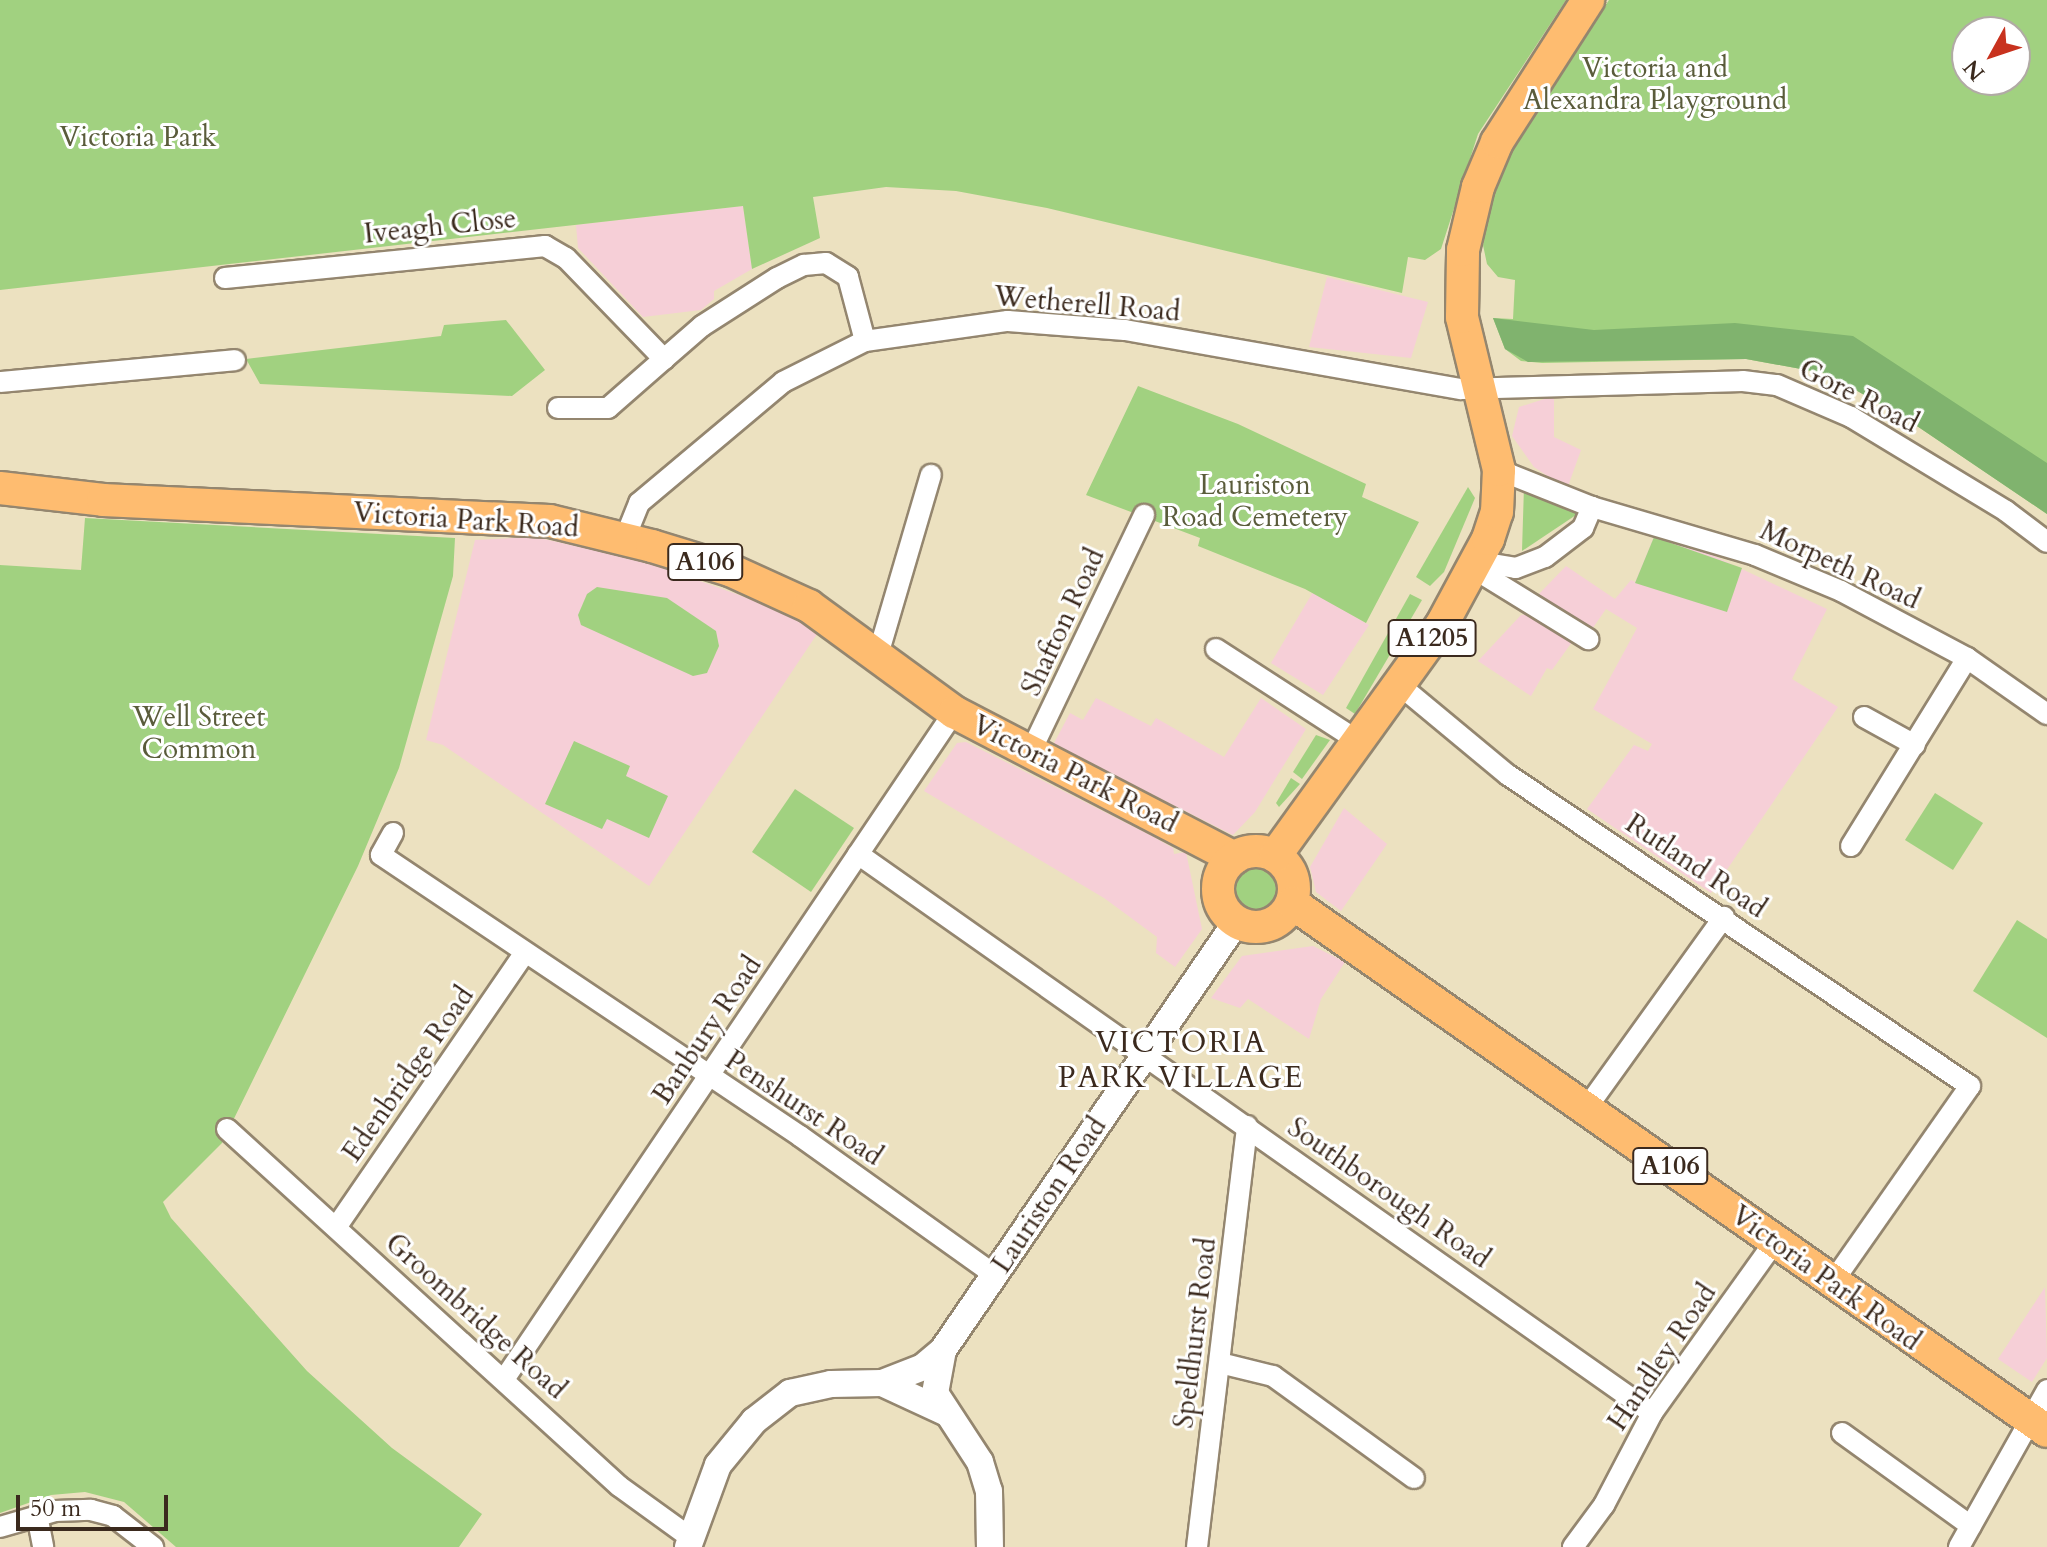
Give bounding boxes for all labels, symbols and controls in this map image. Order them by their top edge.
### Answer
north arrow [1951,16,2031,96]
park label: Victoria and Alexandra Playground [1523,51,1787,117]
text: N [1957,53,1992,87]
park label: Victoria Park [60,120,216,154]
street label: Iveagh Close [362,201,518,251]
street label: Wetherell Road [992,279,1182,329]
street label: Gore Road [1794,352,1924,440]
park label: Lauriston Road Cemetery [1162,468,1348,534]
street label: Victoria Park Road [352,495,580,545]
street label: Morpeth Road [1755,513,1925,617]
road number: A106 [667,540,743,584]
street label: Shafton Road [1014,543,1112,701]
road number: A1205 [1386,616,1478,660]
park label: Well Street Common [133,700,265,766]
street label: Victoria Park Road [967,708,1183,840]
street label: Rutland Road [1619,807,1773,925]
street label: Banbury Road [645,950,769,1110]
street label: Edenbridge Road [335,980,481,1168]
district label: VICTORIA PARK VILLAGE [1058,1025,1304,1096]
street label: Penshurst Road [719,1043,889,1173]
street label: Southborough Road [1281,1110,1497,1276]
street label: Lauriston Road [985,1111,1113,1279]
road number: A106 [1632,1144,1708,1188]
street label: Victoria Park Road [1725,1198,1927,1358]
street label: Groombridge Road [379,1226,573,1406]
street label: Speldhurst Road [1167,1236,1223,1430]
street label: Handley Road [1601,1277,1723,1437]
scale bar [20,1479,172,1529]
text: 50 m [30,1492,81,1525]

